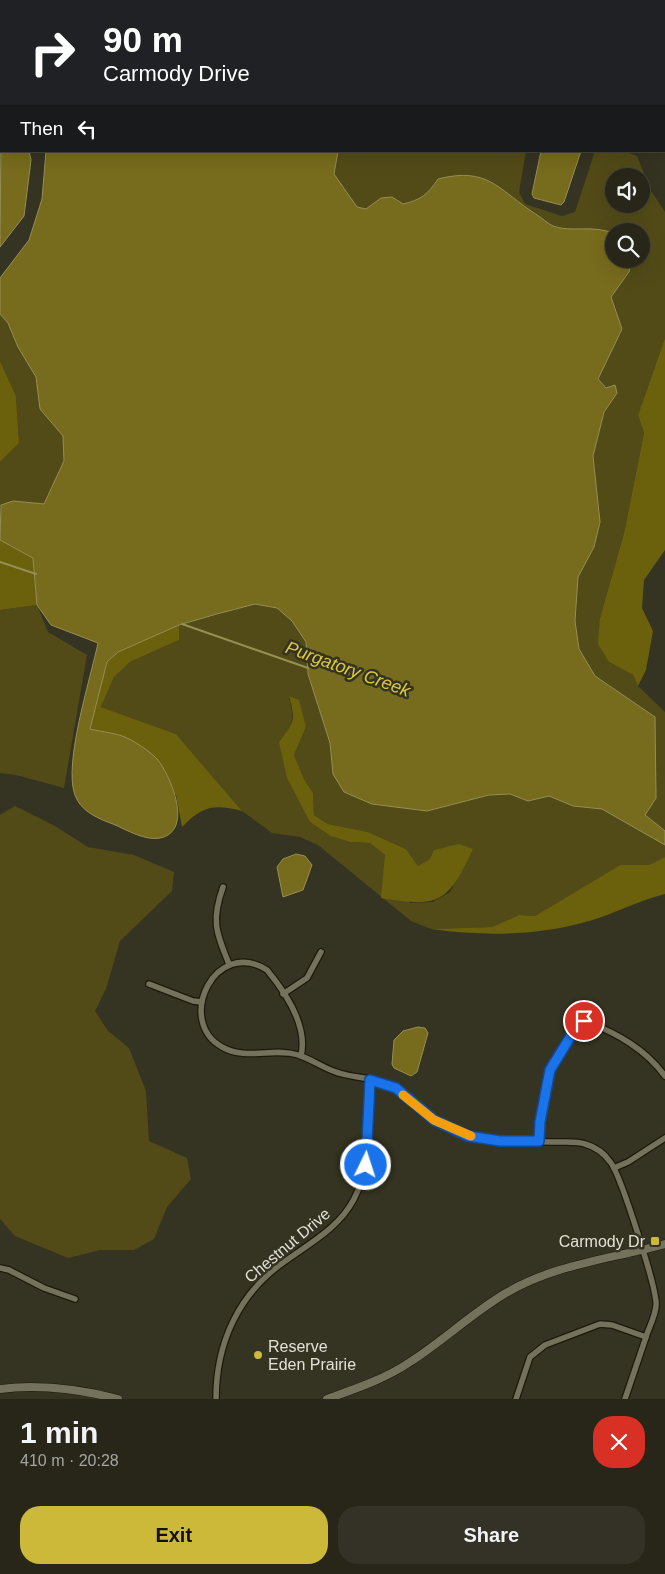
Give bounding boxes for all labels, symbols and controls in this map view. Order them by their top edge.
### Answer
icon: right [20,20,85,85]
text: 90 m [103,20,183,59]
text: Carmody Drive [103,61,250,86]
icon: left [73,115,101,143]
text: Then [20,118,63,139]
map controls [605,168,650,268]
button: sound [605,168,650,213]
button: search [605,223,650,268]
water label: Purgatory Creek [283,637,414,701]
pin [563,1000,605,1042]
icon: arrive [570,1007,598,1035]
position arrow [339,1138,391,1190]
street label: Chestnut Drive [241,1205,333,1286]
place label: Carmody Dr [559,1233,646,1250]
marker: Carmody Dr [649,1235,661,1247]
place label: Reserve Eden Prairie [268,1338,356,1373]
marker: Reserve Eden Prairie [252,1349,264,1361]
text: 1 min [20,1416,98,1449]
button: close [593,1416,645,1468]
text: 410 m · 20:28 [20,1452,119,1469]
button: Exit [20,1506,328,1564]
button: Share [338,1506,645,1564]

